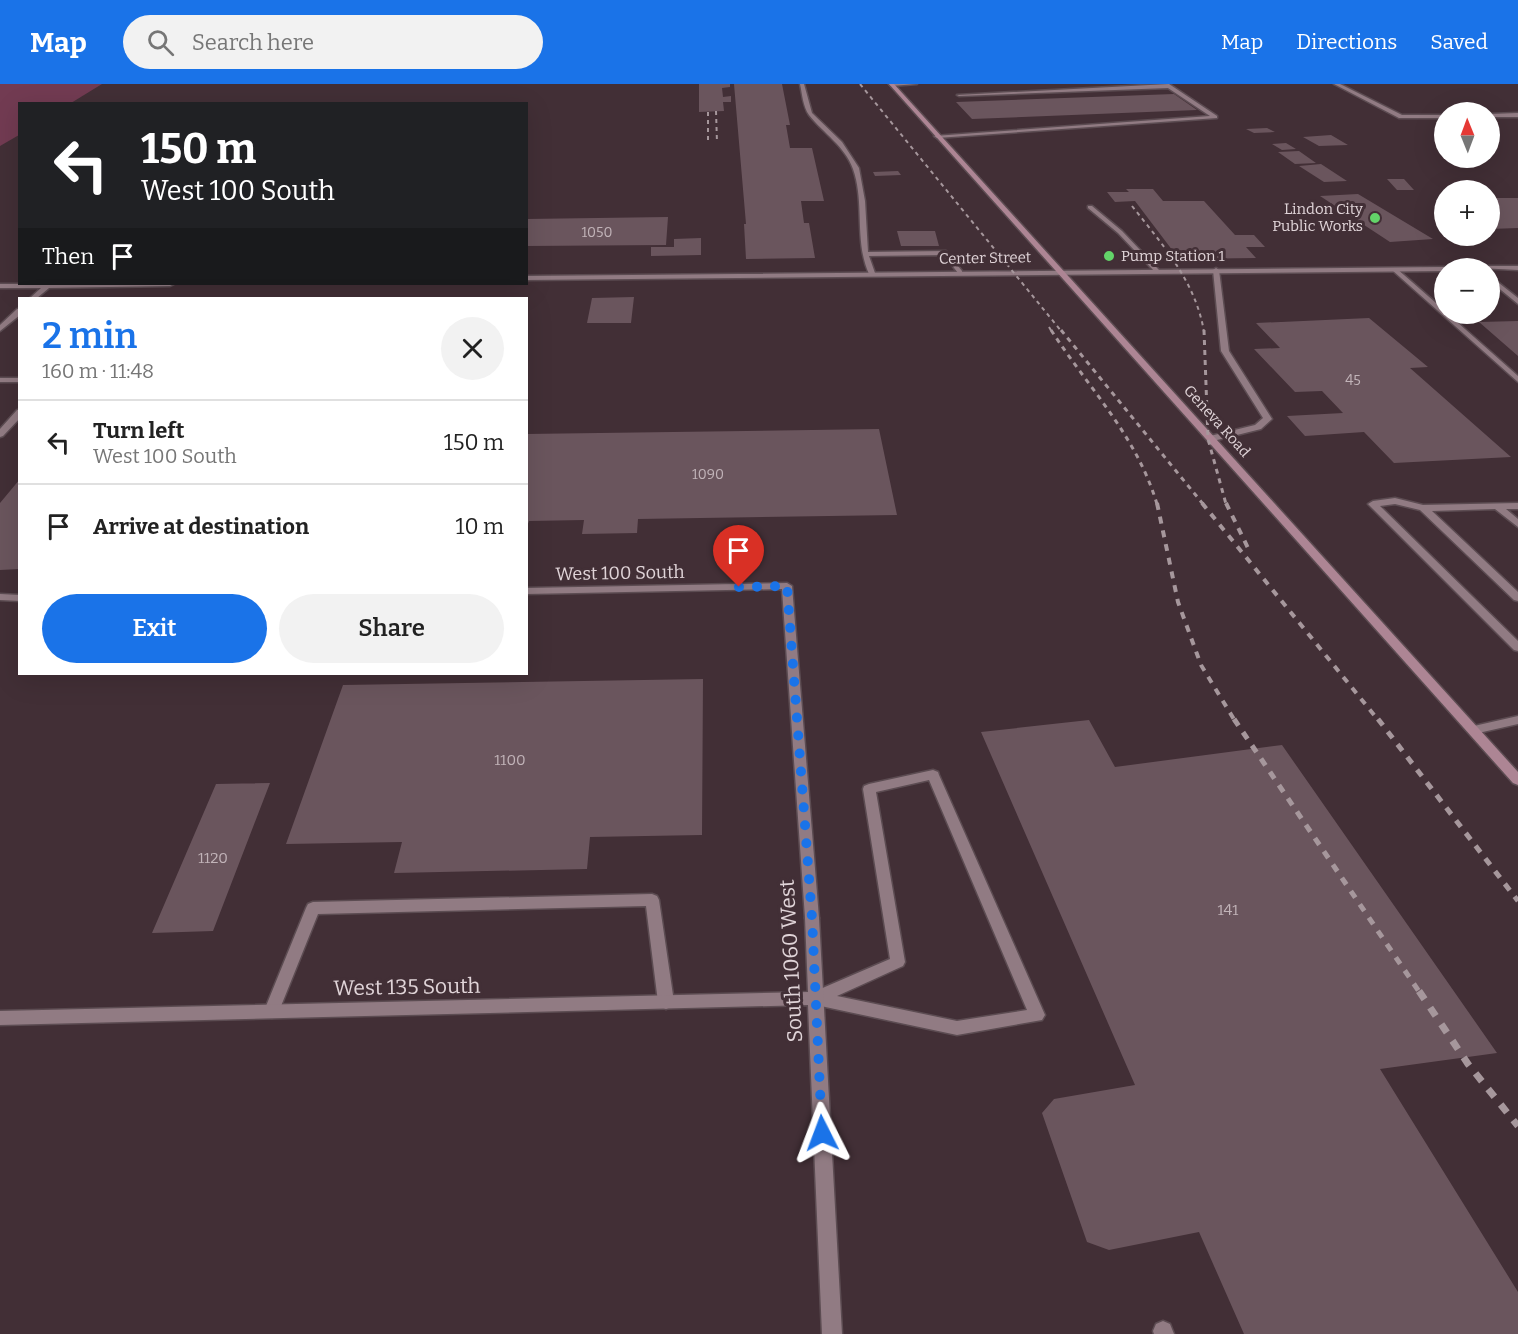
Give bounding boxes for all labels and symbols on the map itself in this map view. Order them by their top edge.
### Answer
north arrow [1434,102,1500,168]
place label: Lindon City Public Works [1272,200,1363,235]
marker: Lindon City Public Works [1368,211,1382,225]
house number: 1050 [581,224,613,241]
place label: Pump Station 1 [1121,247,1225,265]
street label: Center Street [939,248,1032,268]
marker: Pump Station 1 [1102,249,1116,263]
house number: 45 [1345,372,1361,389]
street label: Geneva Road [1180,381,1254,461]
house number: 1090 [692,466,724,483]
pin [713,525,764,587]
street label: West 100 South [555,561,685,585]
house number: 1100 [494,751,526,769]
house number: 1120 [198,849,228,867]
street label: South 1060 West [774,878,808,1043]
house number: 141 [1218,901,1238,919]
street label: West 135 South [333,973,481,1001]
position arrow [790,1101,854,1165]

